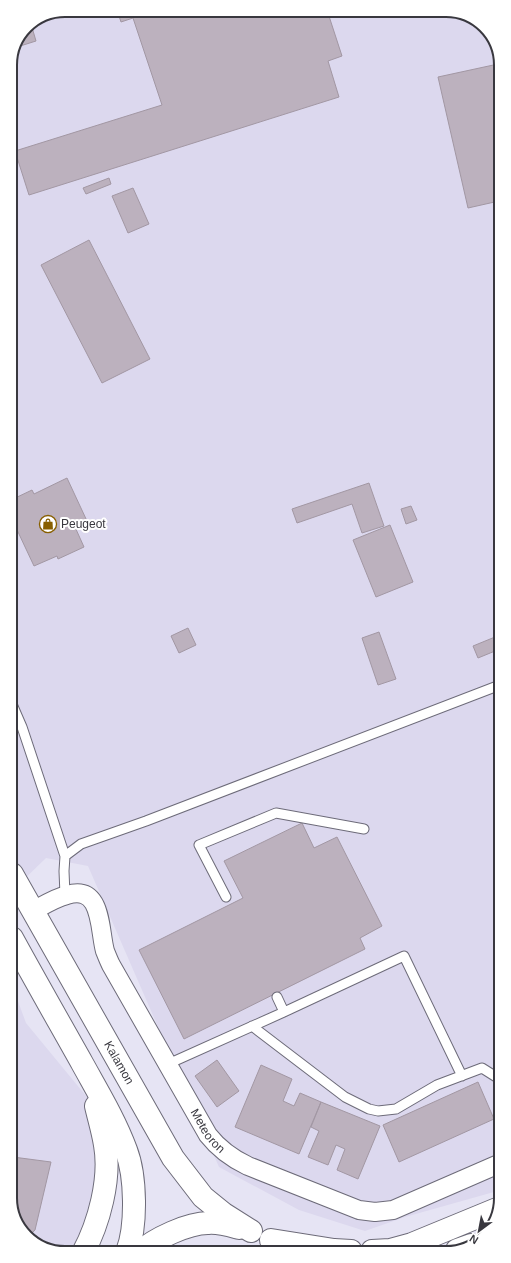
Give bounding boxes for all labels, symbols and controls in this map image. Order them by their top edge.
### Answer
shop icon: Peugeot [38,514,58,534]
place label: Peugeot [61,517,106,531]
street label: Kalamon [101,1039,137,1087]
street label: Meteoron [188,1106,228,1156]
north arrow [459,1211,499,1251]
text: N [467,1232,480,1247]

